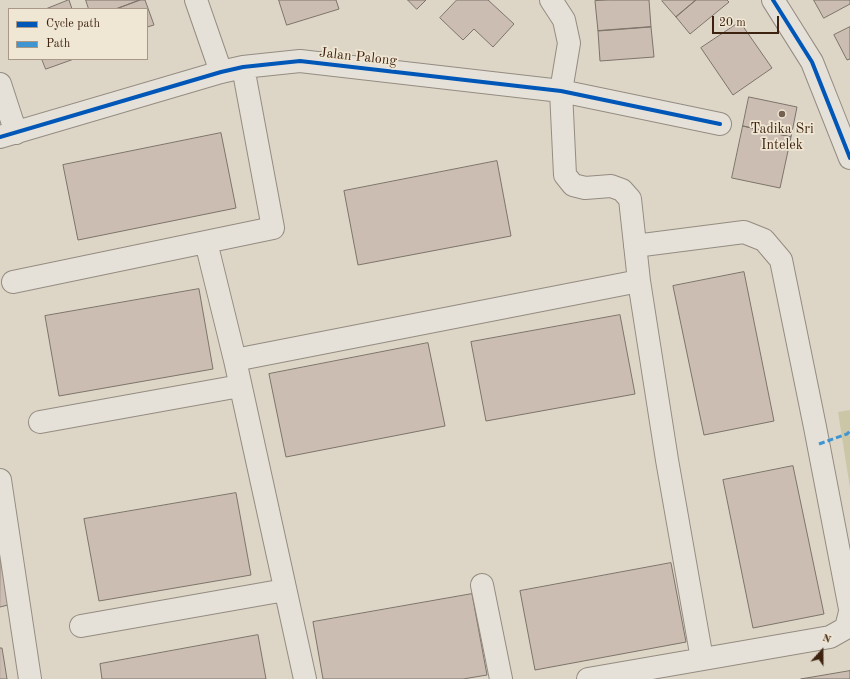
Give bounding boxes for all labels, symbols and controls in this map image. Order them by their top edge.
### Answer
legend [8,8,148,60]
scale bar [714,8,781,34]
text: 20 m [719,17,746,29]
text: Cycle path [46,18,100,30]
text: Path [46,38,70,50]
street label: Jalan Palong [318,45,398,69]
marker: Tadika Sri Intelek [777,109,787,119]
place label: Tadika Sri Intelek [750,121,814,154]
north arrow [802,631,842,671]
text: N [821,633,832,646]

